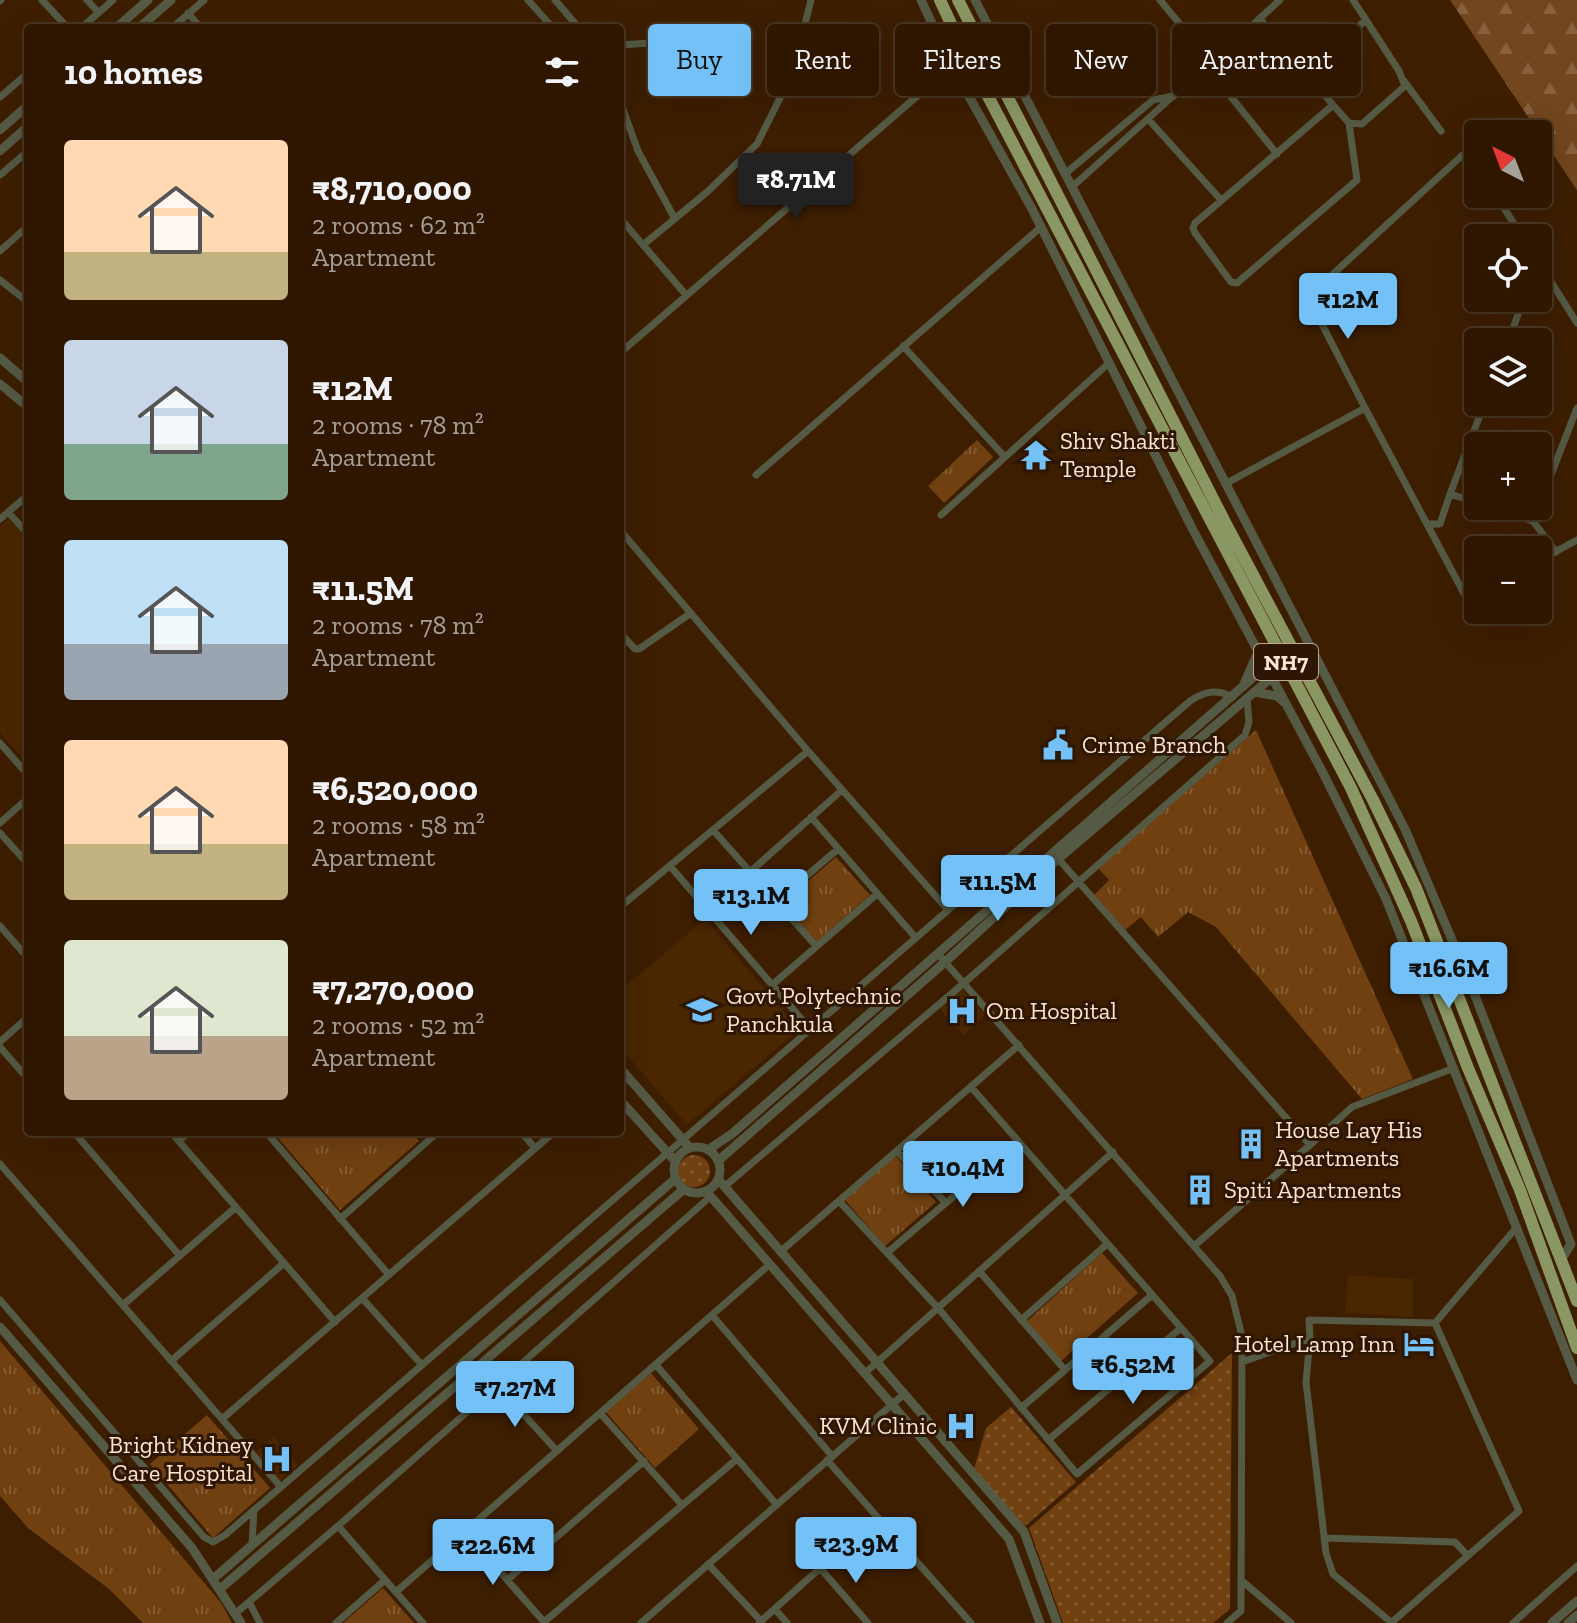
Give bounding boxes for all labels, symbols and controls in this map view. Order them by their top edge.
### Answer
chip: Buy [648,24,751,96]
chip: Rent [767,24,879,96]
chip: Filters [895,24,1030,96]
chip: New [1046,24,1156,96]
chip: Apartment [1172,24,1361,96]
icon: filters [540,50,584,94]
text: 10 homes [64,52,203,93]
north arrow [1464,120,1552,208]
map controls [1464,120,1552,624]
pin: ₹8.71M [731,153,861,221]
text: ₹8.71M [756,163,836,195]
text: ₹8,710,000 [312,168,472,209]
icon: home [128,172,224,268]
text: 2 rooms · 62 m² [312,209,485,241]
button: locate [1464,224,1552,312]
text: Apartment [312,241,435,273]
pin: ₹12M [1301,273,1395,341]
text: ₹12M [1317,283,1379,315]
button: layers [1464,328,1552,416]
text: ₹12M [312,368,393,409]
icon: home [128,372,224,468]
text: 2 rooms · 78 m² [312,409,484,441]
place label: Shiv Shakti Temple [1060,426,1176,483]
button: + [1464,432,1552,520]
temple icon: Shiv Shakti Temple [1019,438,1053,472]
text: Apartment [312,441,435,473]
button: − [1464,536,1552,624]
text: ₹11.5M [312,568,414,609]
icon: home [128,572,224,668]
text: 2 rooms · 78 m² [312,609,484,641]
text: Apartment [312,641,435,673]
road number: NH7 [1254,644,1318,680]
public building icon: Crime Branch [1041,728,1075,762]
place label: Crime Branch [1082,730,1227,759]
text: ₹6,520,000 [312,768,478,809]
icon: home [128,772,224,868]
text: 2 rooms · 58 m² [312,809,485,841]
text: Apartment [312,841,435,873]
pin: ₹11.5M [933,855,1063,923]
text: ₹11.5M [959,865,1037,897]
pin: ₹13.1M [686,869,816,937]
text: ₹13.1M [712,879,790,911]
pin: ₹16.6M [1384,942,1514,1010]
text: ₹16.6M [1408,952,1490,984]
text: ₹7,270,000 [312,968,474,1009]
icon: home [128,972,224,1068]
place label: Govt Polytechnic Panchkula [726,981,901,1038]
school or university icon: Govt Polytechnic Panchkula [685,993,719,1027]
hospital icon: Om Hospital [945,994,979,1028]
place label: Om Hospital [986,996,1117,1025]
text: 2 rooms · 52 m² [312,1009,484,1041]
text: Apartment [312,1041,435,1073]
place label: House Lay His Apartments [1275,1115,1422,1172]
building icon: House Lay His Apartments [1234,1127,1268,1161]
pin: ₹10.4M [898,1141,1028,1209]
text: ₹10.4M [921,1151,1005,1183]
building icon: Spiti Apartments [1183,1173,1217,1207]
place label: Spiti Apartments [1224,1175,1401,1204]
hotel icon: Hotel Lamp Inn [1402,1327,1436,1361]
place label: Hotel Lamp Inn [1234,1329,1395,1358]
pin: ₹6.52M [1068,1338,1198,1406]
text: ₹6.52M [1091,1348,1175,1380]
pin: ₹7.27M [450,1361,580,1429]
text: ₹7.27M [474,1371,556,1403]
hospital icon: KVM Clinic [944,1409,978,1443]
place label: KVM Clinic [819,1411,937,1440]
place label: Bright Kidney Care Hospital [109,1430,254,1487]
hospital icon: Bright Kidney Care Hospital [260,1442,294,1476]
pin: ₹23.9M [791,1517,921,1585]
pin: ₹22.6M [428,1519,558,1587]
text: ₹23.9M [813,1527,899,1559]
text: ₹22.6M [451,1529,535,1561]

